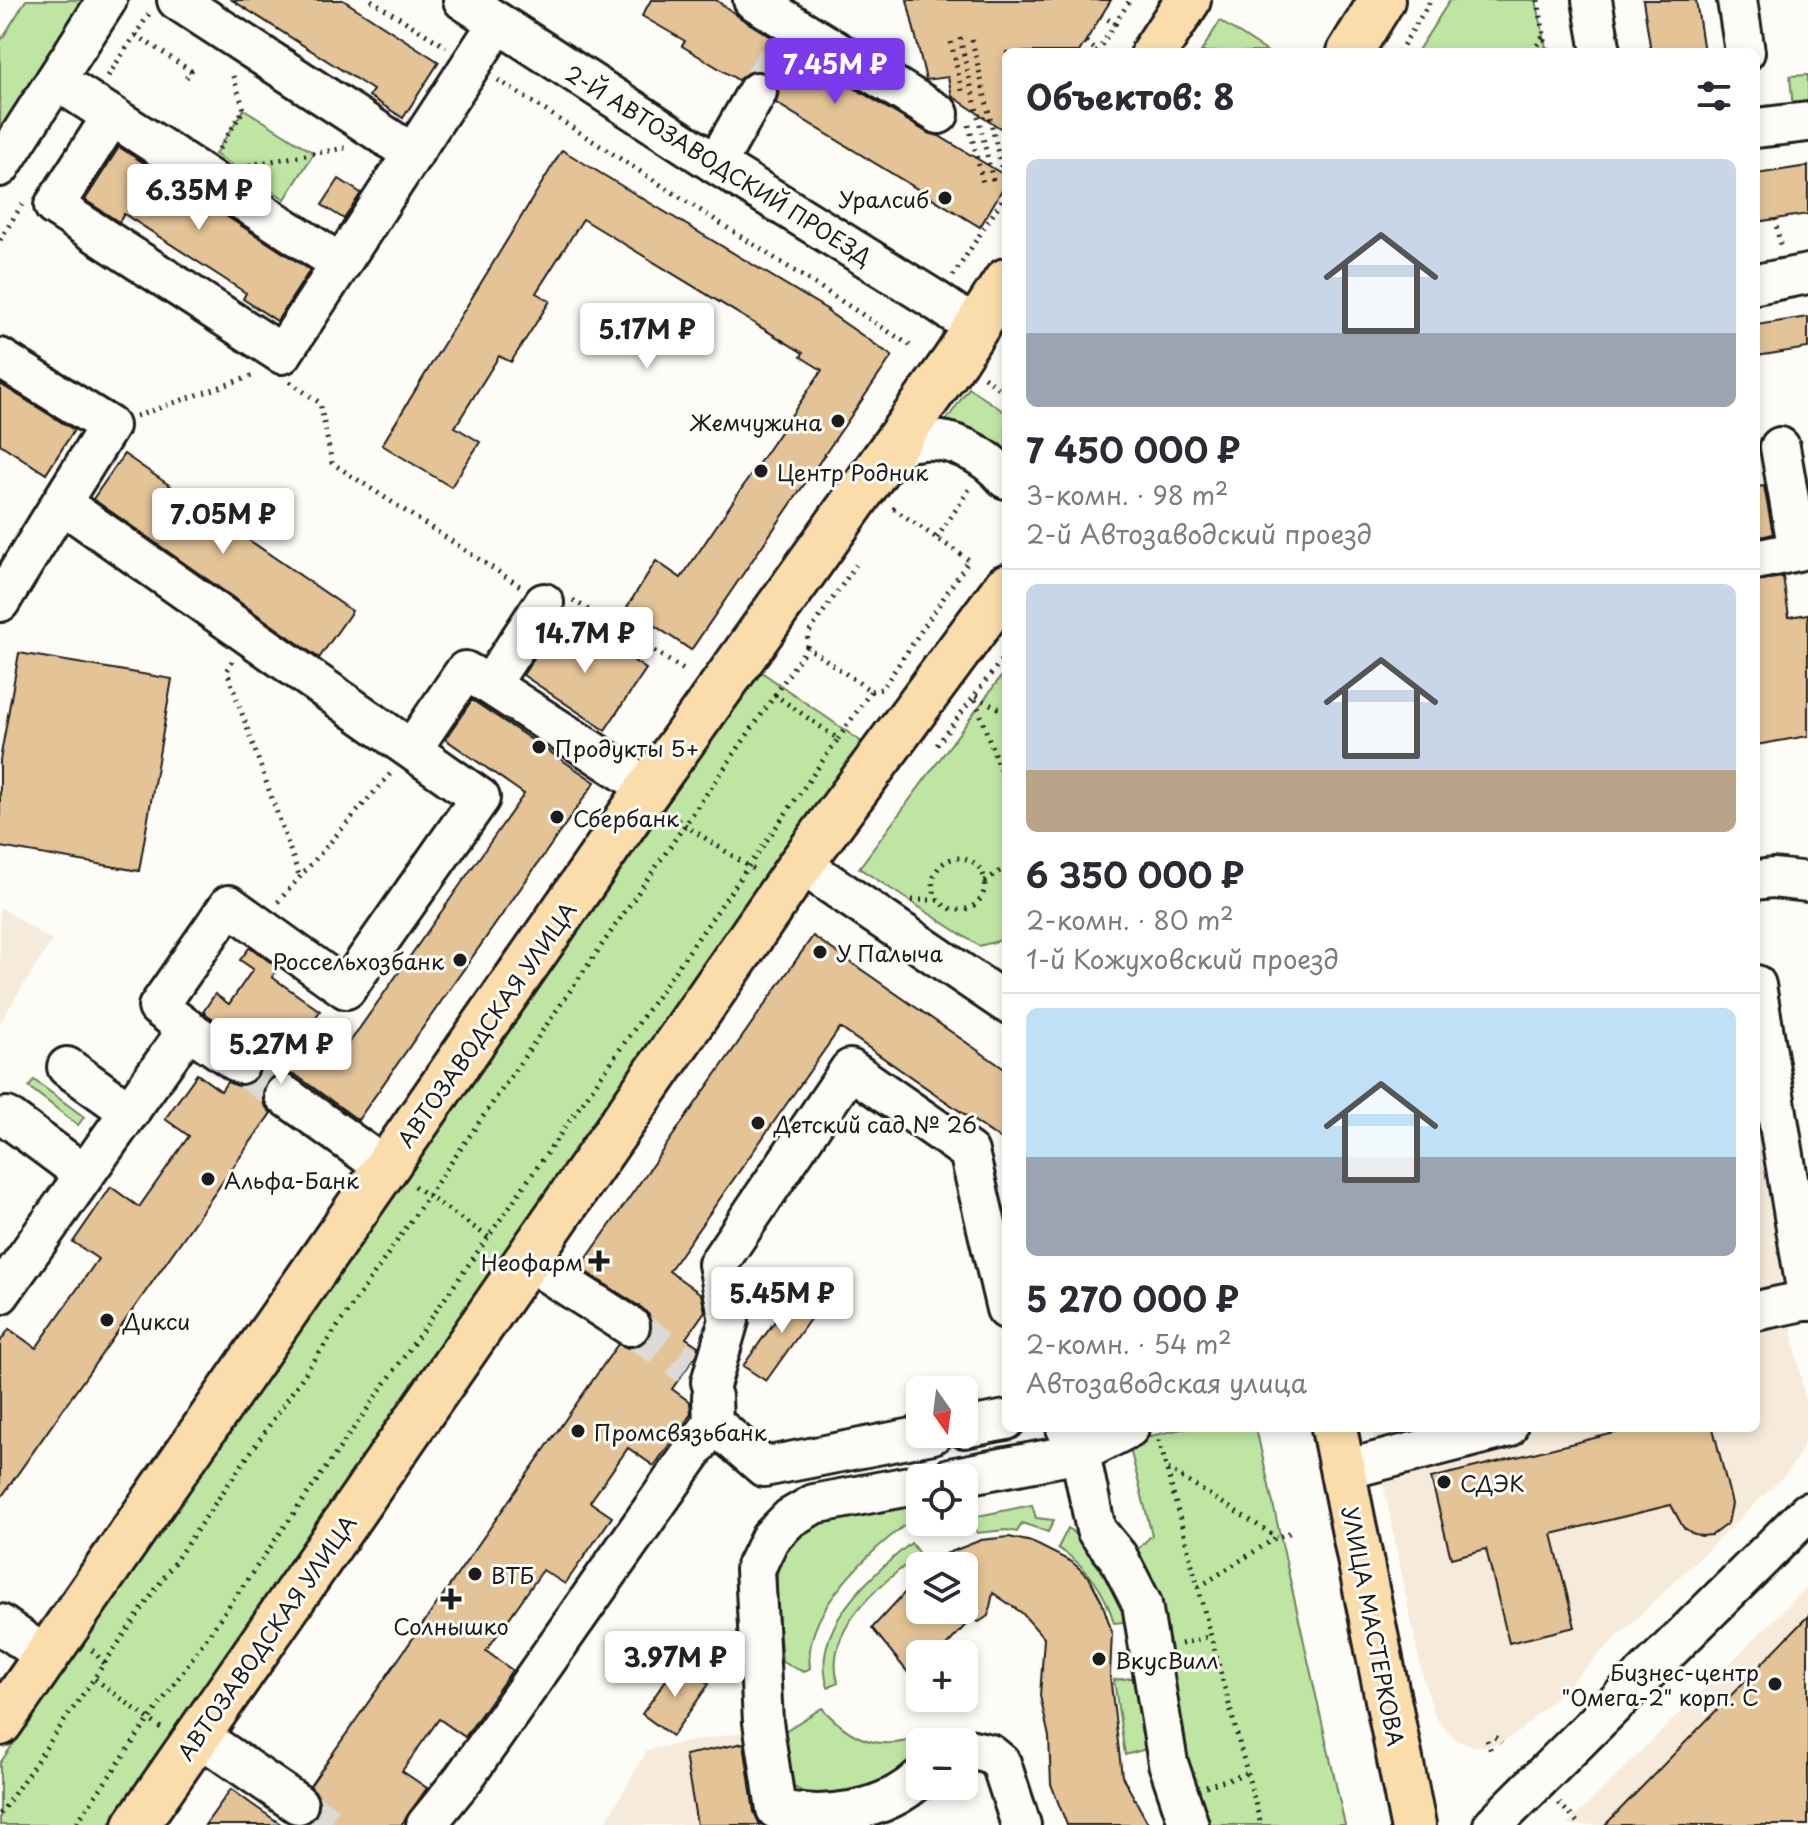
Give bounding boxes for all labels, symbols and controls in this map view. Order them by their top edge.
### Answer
pin: 7.45M ₽ [761,38,909,106]
text: 7.45M ₽ [783,44,887,83]
street label: 2-Й АВТОЗАВОДСКИЙ ПРОЕЗД [560,56,878,272]
text: Объектов: 8 [1026,70,1235,122]
icon: filters [1692,74,1736,118]
pin: 6.35M ₽ [125,164,273,232]
text: 6.35M ₽ [145,170,253,209]
place label: Уралсиб [838,182,929,215]
marker: Уралсиб [936,189,954,207]
icon: home [1309,211,1453,355]
pin: 5.17M ₽ [573,303,721,371]
text: 5.17M ₽ [598,309,696,348]
place label: Жемчужина [690,405,822,438]
marker: Жемчужина [829,412,847,430]
text: 7 450 000 ₽ [1026,423,1240,475]
place label: Центр Родник [777,455,929,488]
marker: Центр Родник [752,462,770,480]
text: 3-комн. · 98 m² [1026,475,1228,514]
pin: 7.05M ₽ [149,488,297,556]
text: 7.05M ₽ [170,494,276,533]
text: 2-й Автозаводский проезд [1026,514,1372,553]
pin: 14.7M ₽ [511,607,659,675]
text: 14.7M ₽ [535,613,635,652]
icon: home [1309,636,1453,780]
place label: Продукты 5+ [555,731,700,764]
marker: Продукты 5+ [530,738,548,756]
place label: Сбербанк [573,801,680,834]
marker: Сбербанк [548,808,566,826]
text: 6 350 000 ₽ [1026,848,1244,900]
street label: АВТОЗАВОДСКАЯ УЛИЦА [388,894,584,1153]
text: 2-комн. · 80 m² [1026,900,1234,939]
place label: У Палыча [836,936,944,969]
text: 1-й Кожуховский проезд [1026,939,1339,978]
marker: У Палыча [811,943,829,961]
place label: Россельхозбанк [273,944,445,977]
marker: Россельхозбанк [451,951,469,969]
pin: 5.27M ₽ [207,1018,355,1086]
text: 5.27M ₽ [228,1024,334,1063]
icon: home [1309,1060,1453,1204]
place label: Детский сад № 26 [773,1107,977,1140]
marker: Детский сад № 26 [749,1114,767,1132]
place label: Альфа-Банк [224,1163,360,1196]
marker: Альфа-Банк [199,1170,217,1188]
place label: Неофарм [481,1245,583,1278]
marker: Неофарм [590,1252,608,1270]
pin: 5.45M ₽ [708,1267,856,1335]
text: 5 270 000 ₽ [1026,1272,1239,1324]
text: 5.45M ₽ [729,1273,835,1312]
place label: Дикси [122,1304,190,1337]
marker: Дикси [98,1311,116,1329]
text: 2-комн. · 54 m² [1026,1324,1232,1363]
text: Автозаводская улица [1026,1363,1307,1402]
north arrow [906,1376,978,1448]
map controls [906,1376,978,1800]
place label: Промсвязьбанк [594,1415,768,1448]
marker: Промсвязьбанк [569,1422,587,1440]
button: locate [906,1464,978,1536]
place label: СДЭК [1460,1466,1525,1499]
marker: СДЭК [1435,1473,1453,1491]
street label: УЛИЦА МАСТЕРКОВА [1335,1503,1413,1749]
street label: АВТОЗАВОДСКАЯ УЛИЦА [168,1507,364,1766]
button: layers [906,1552,978,1624]
place label: ВТБ [491,1558,534,1591]
marker: ВТБ [466,1565,484,1583]
marker: Солнышко [442,1590,460,1608]
place label: Солнышко [393,1609,509,1642]
pin: 3.97M ₽ [601,1631,749,1699]
text: 3.97M ₽ [623,1637,727,1676]
button: + [906,1640,978,1712]
place label: ВкусВилл [1115,1643,1218,1676]
marker: ВкусВилл [1090,1650,1108,1668]
place label: Бизнес-центр "Омега-2" корп. C [1561,1655,1759,1713]
marker: Бизнес-центр "Омега-2" корп. C [1766,1675,1784,1693]
button: − [906,1728,978,1800]

